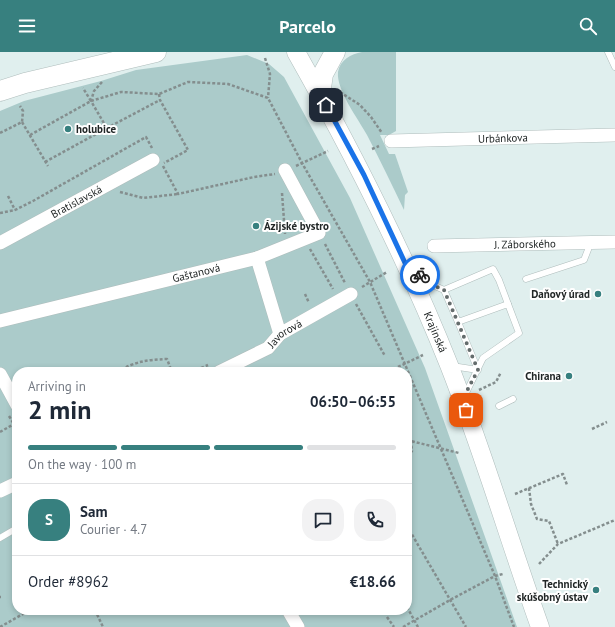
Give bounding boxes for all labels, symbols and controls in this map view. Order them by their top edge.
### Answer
icon: menu [16,15,38,37]
text: Parcelo [279,15,336,38]
icon: search [577,15,599,37]
pin [309,88,343,122]
icon: home [315,94,337,116]
place label: holubice [76,122,116,136]
marker: holubice [63,124,73,134]
street label: Urbánkova [478,130,528,146]
street label: Bratislavská [48,182,105,221]
place label: Ázijské bystro [264,219,329,233]
marker: Ázijské bystro [251,221,261,231]
street label: J. Záborského [493,236,556,252]
courier [400,255,440,295]
street label: Gaštanová [171,260,221,285]
icon: bike [409,264,431,286]
place label: Daňový úrad [531,287,590,301]
marker: Daňový úrad [593,289,603,299]
street label: Krajinská [421,309,450,354]
street label: Javorová [264,316,304,351]
place label: Chirana [525,369,561,383]
marker: Chirana [564,371,574,381]
text: Arriving in [28,378,86,395]
text: 06:50–06:55 [310,392,396,411]
text: 2 min [28,393,91,426]
pin [449,393,483,427]
icon: bag [455,399,477,421]
text: On the way · 100 m [28,456,136,473]
button: chat [302,499,344,541]
button: phone [354,499,396,541]
text: Sam [80,502,107,521]
text: S [45,510,53,529]
text: Courier · 4.7 [80,521,147,538]
text: Order #8962 [28,572,109,591]
text: €18.66 [350,572,396,591]
place label: Technický skúšobný ústav [517,577,589,604]
marker: Technický skúšobný ústav [591,585,601,595]

